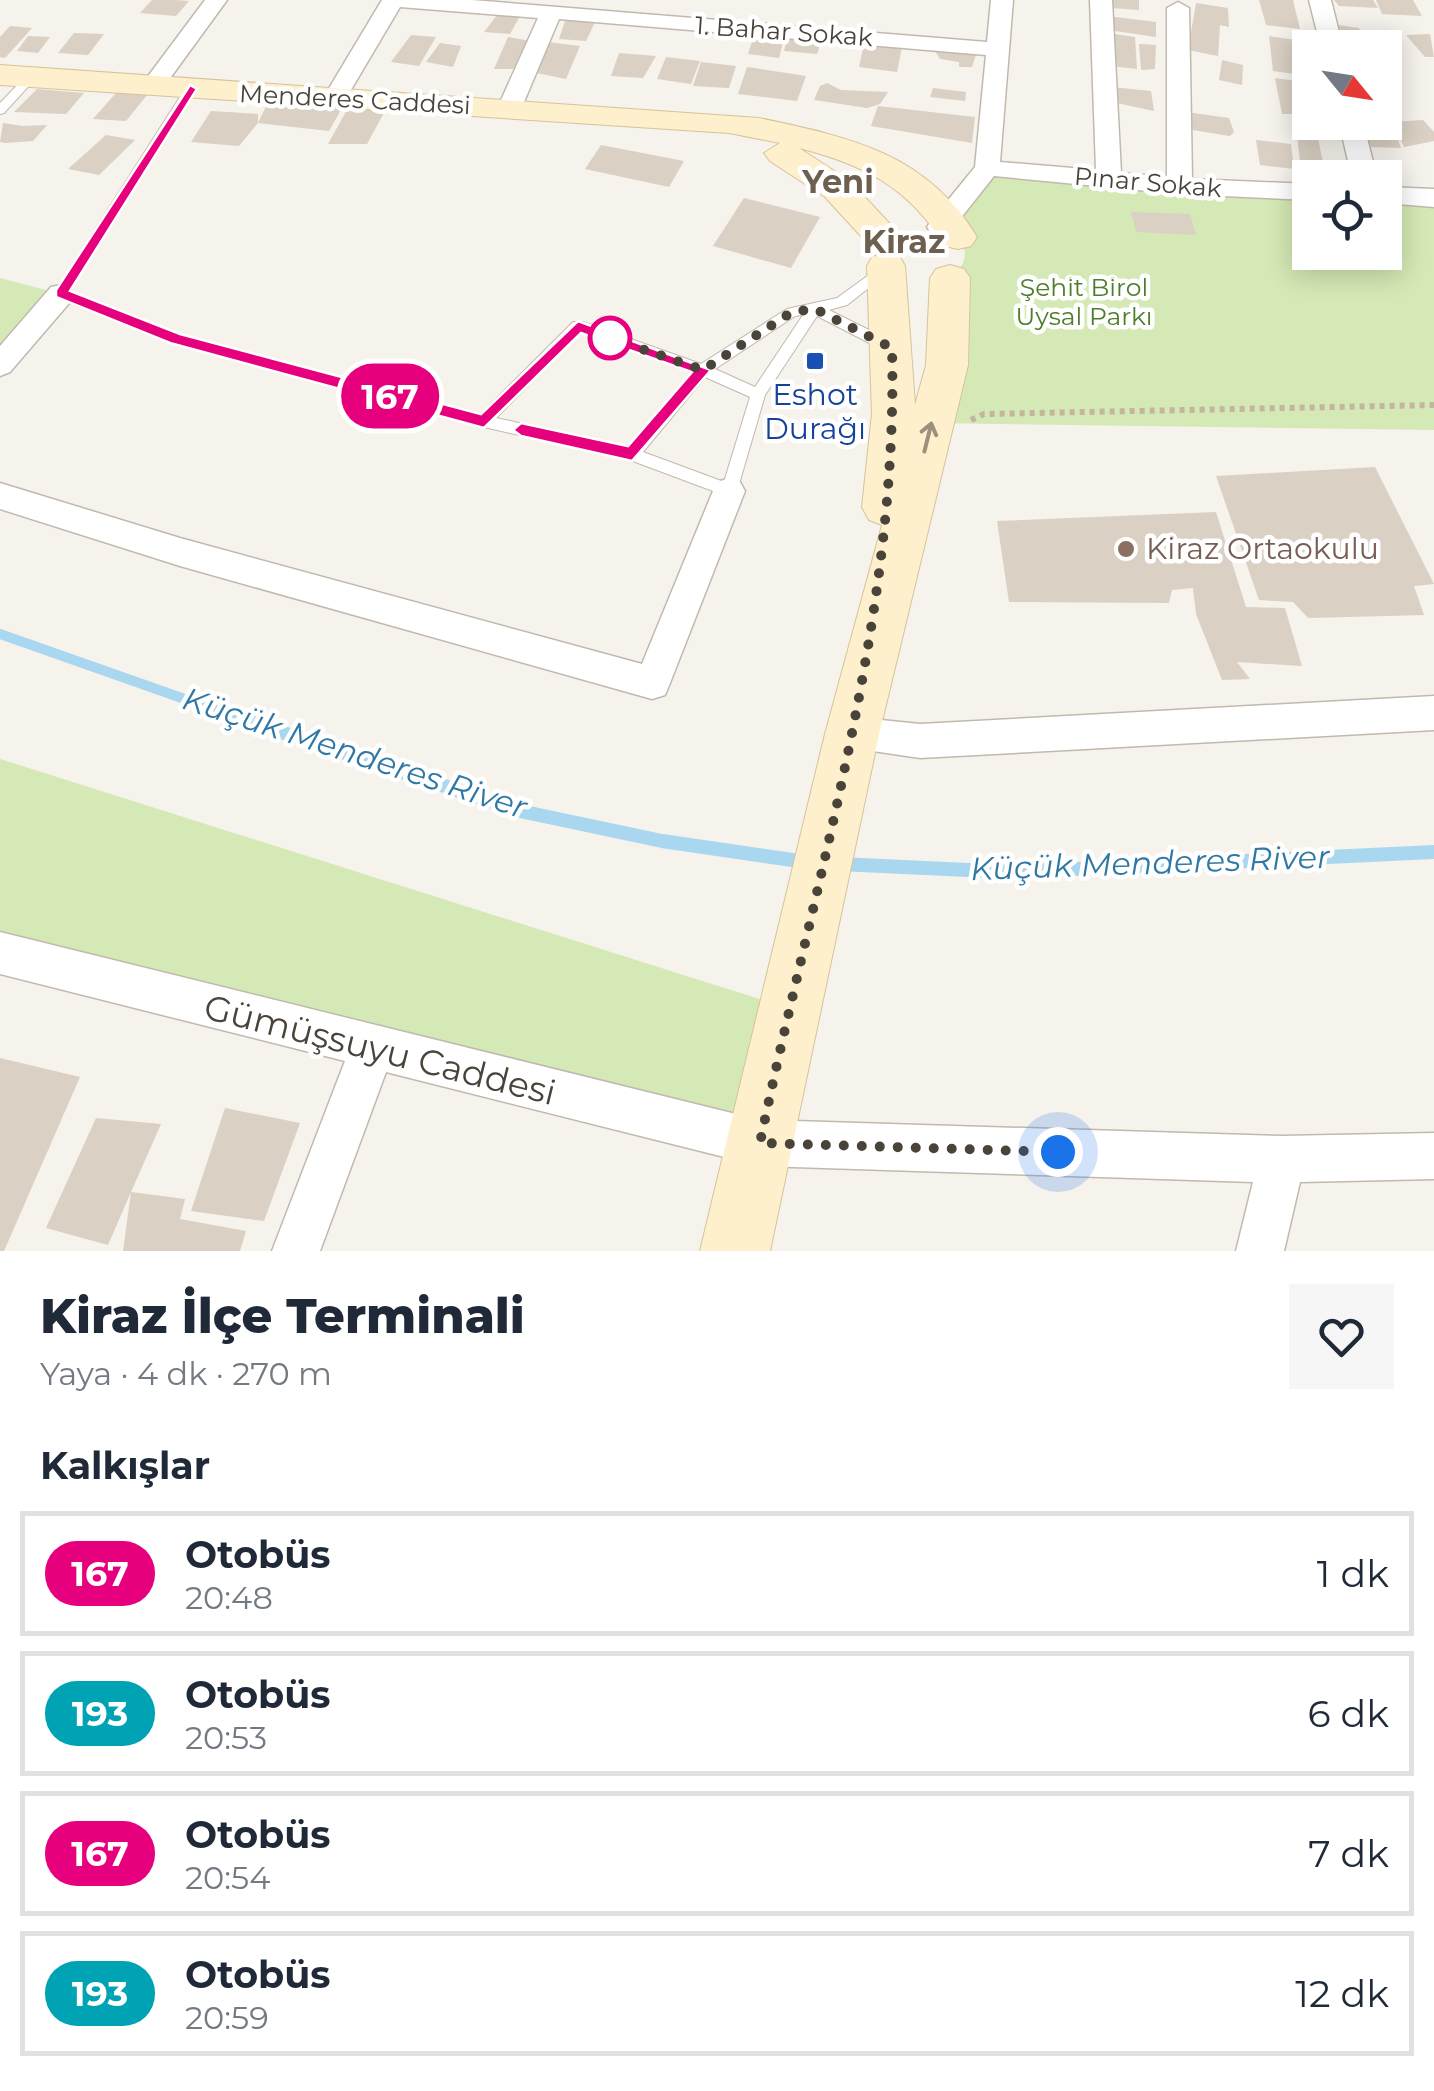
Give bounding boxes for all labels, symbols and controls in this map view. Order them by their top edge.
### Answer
street label: 1. Bahar Sokak [694,10,874,52]
north arrow [1292,30,1402,140]
map controls [1292,30,1402,270]
street label: Menderes Caddesi [239,78,471,120]
button: locate [1292,160,1402,270]
street label: Pınar Sokak [1073,161,1223,203]
district label: Yeni [801,162,874,201]
district label: Kiraz [863,222,945,261]
park label: Şehit Birol Uysal Parkı [1015,272,1153,331]
unlabelled marker [589,317,631,359]
marker: Eshot Durağı [804,350,826,372]
line badge: 167 [332,364,448,428]
text: 167 [361,375,419,418]
place label: Eshot Durağı [764,376,866,447]
one-way arrow [920,421,939,453]
place label: Kiraz Ortaokulu [1146,530,1379,567]
marker: Kiraz Ortaokulu [1115,538,1137,560]
water label: Küçük Menderes River [178,678,533,827]
water label: Küçük Menderes River [970,837,1332,888]
street label: Gümüşsuyu Caddesi [200,985,560,1114]
your location [1033,1127,1083,1177]
button: heart [1289,1284,1394,1389]
text: Kiraz İlçe Terminali [40,1287,525,1345]
text: Yaya · 4 dk · 270 m [40,1354,332,1393]
text: Kalkışlar [40,1442,210,1489]
text: Otobüs [185,1531,331,1578]
text: 1 dk [1317,1550,1389,1597]
text: 167 [71,1552,129,1595]
text: 20:48 [185,1578,273,1617]
text: Otobüs [185,1671,331,1718]
text: 6 dk [1307,1690,1389,1737]
text: 193 [72,1692,128,1735]
text: 20:53 [185,1718,267,1757]
text: Otobüs [185,1811,331,1858]
text: 7 dk [1308,1830,1389,1877]
text: 167 [71,1832,129,1875]
text: 20:54 [185,1858,270,1897]
text: Otobüs [185,1951,331,1998]
text: 12 dk [1295,1970,1389,2017]
text: 193 [72,1972,128,2015]
text: 20:59 [185,1998,269,2037]

